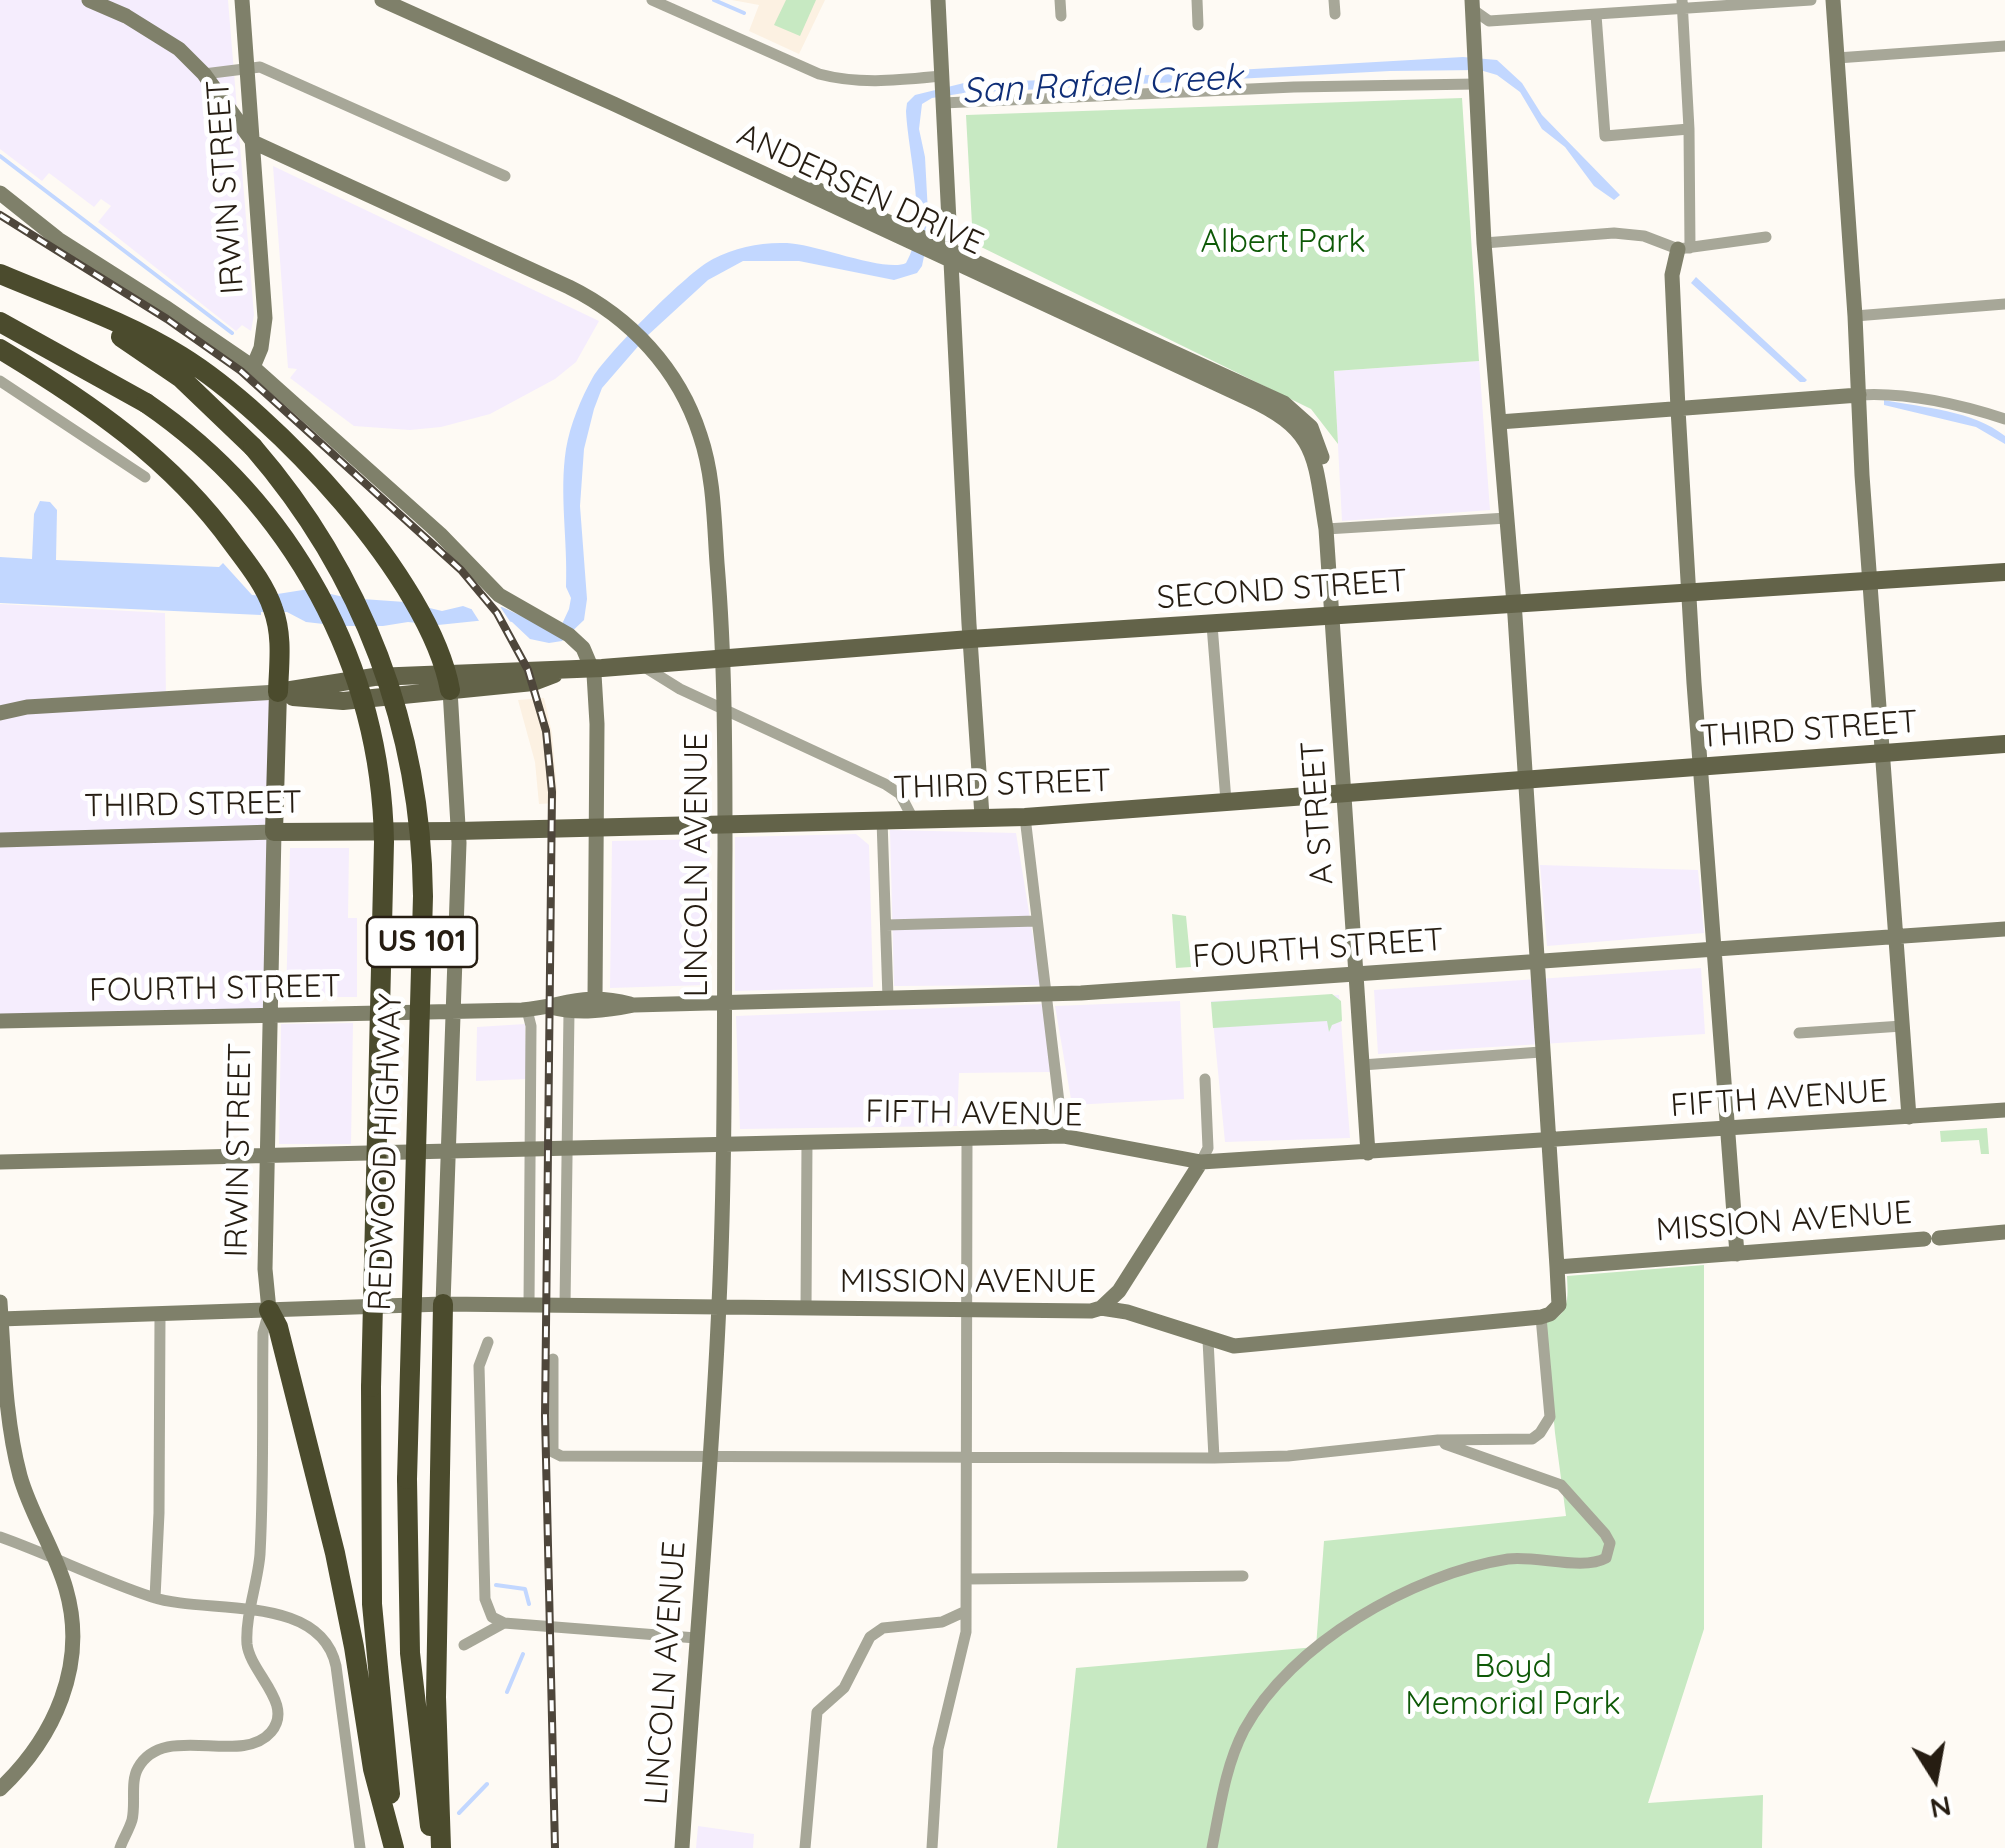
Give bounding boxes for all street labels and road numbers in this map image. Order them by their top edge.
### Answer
street label: IRWIN STREET [199,79,253,295]
street label: ANDERSEN DRIVE [731,116,989,264]
street label: SECOND STREET [1155,562,1409,618]
street label: THIRD STREET [1699,703,1919,757]
street label: LINCOLN AVENUE [678,733,716,997]
street label: A STREET [1294,740,1342,886]
street label: THIRD STREET [892,762,1112,808]
street label: THIRD STREET [84,784,302,826]
road number: US 101 [367,917,477,967]
street label: FOURTH STREET [1191,921,1445,977]
street label: FOURTH STREET [89,968,341,1010]
street label: REDWOOD HIGHWAY [361,993,411,1311]
street label: IRWIN STREET [218,1042,260,1258]
street label: FIFTH AVENUE [1669,1072,1889,1126]
street label: FIFTH AVENUE [865,1093,1083,1135]
street label: MISSION AVENUE [1655,1194,1913,1250]
street label: MISSION AVENUE [840,1263,1096,1301]
street label: LINCOLN AVENUE [638,1540,694,1806]

